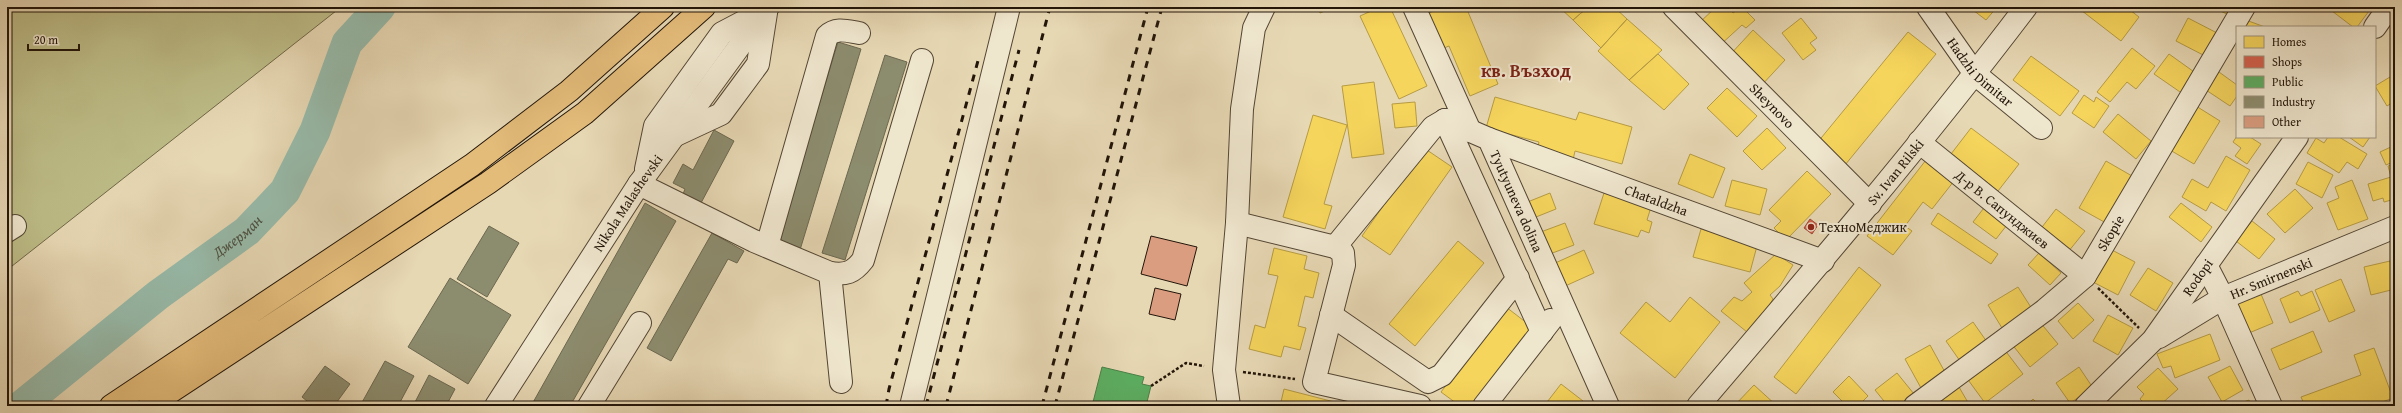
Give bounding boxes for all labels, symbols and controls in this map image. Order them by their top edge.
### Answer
scale bar [28,26,79,52]
legend [2236,26,2376,138]
text: 20 m [34,31,58,48]
street label: Hadzhi Dimitar [1942,33,2018,112]
text: Homes [2272,33,2307,50]
text: Shops [2272,53,2302,70]
district label: кв. Възход [1481,57,1571,84]
text: Public [2272,73,2304,90]
street label: Sheynovo [1745,78,1799,133]
text: Industry [2272,93,2315,110]
text: Other [2272,113,2301,130]
street label: Sv. Ivan Rilski [1862,135,1928,209]
street label: Tyutyuneva dolina [1485,147,1548,256]
street label: Nikola Malashevski [588,150,667,255]
street label: Д-р В. Сапунджиев [1950,164,2054,253]
street label: Chataldzha [1622,179,1691,221]
water label: Джерман [207,210,267,263]
street label: Skopie [2092,211,2129,255]
place label: ТехноМеджик [1819,217,1908,237]
marker: ТехноМеджик [1806,222,1816,232]
street label: Hr. Smirnenski [2227,252,2315,304]
street label: Rodopi [2177,255,2218,300]

